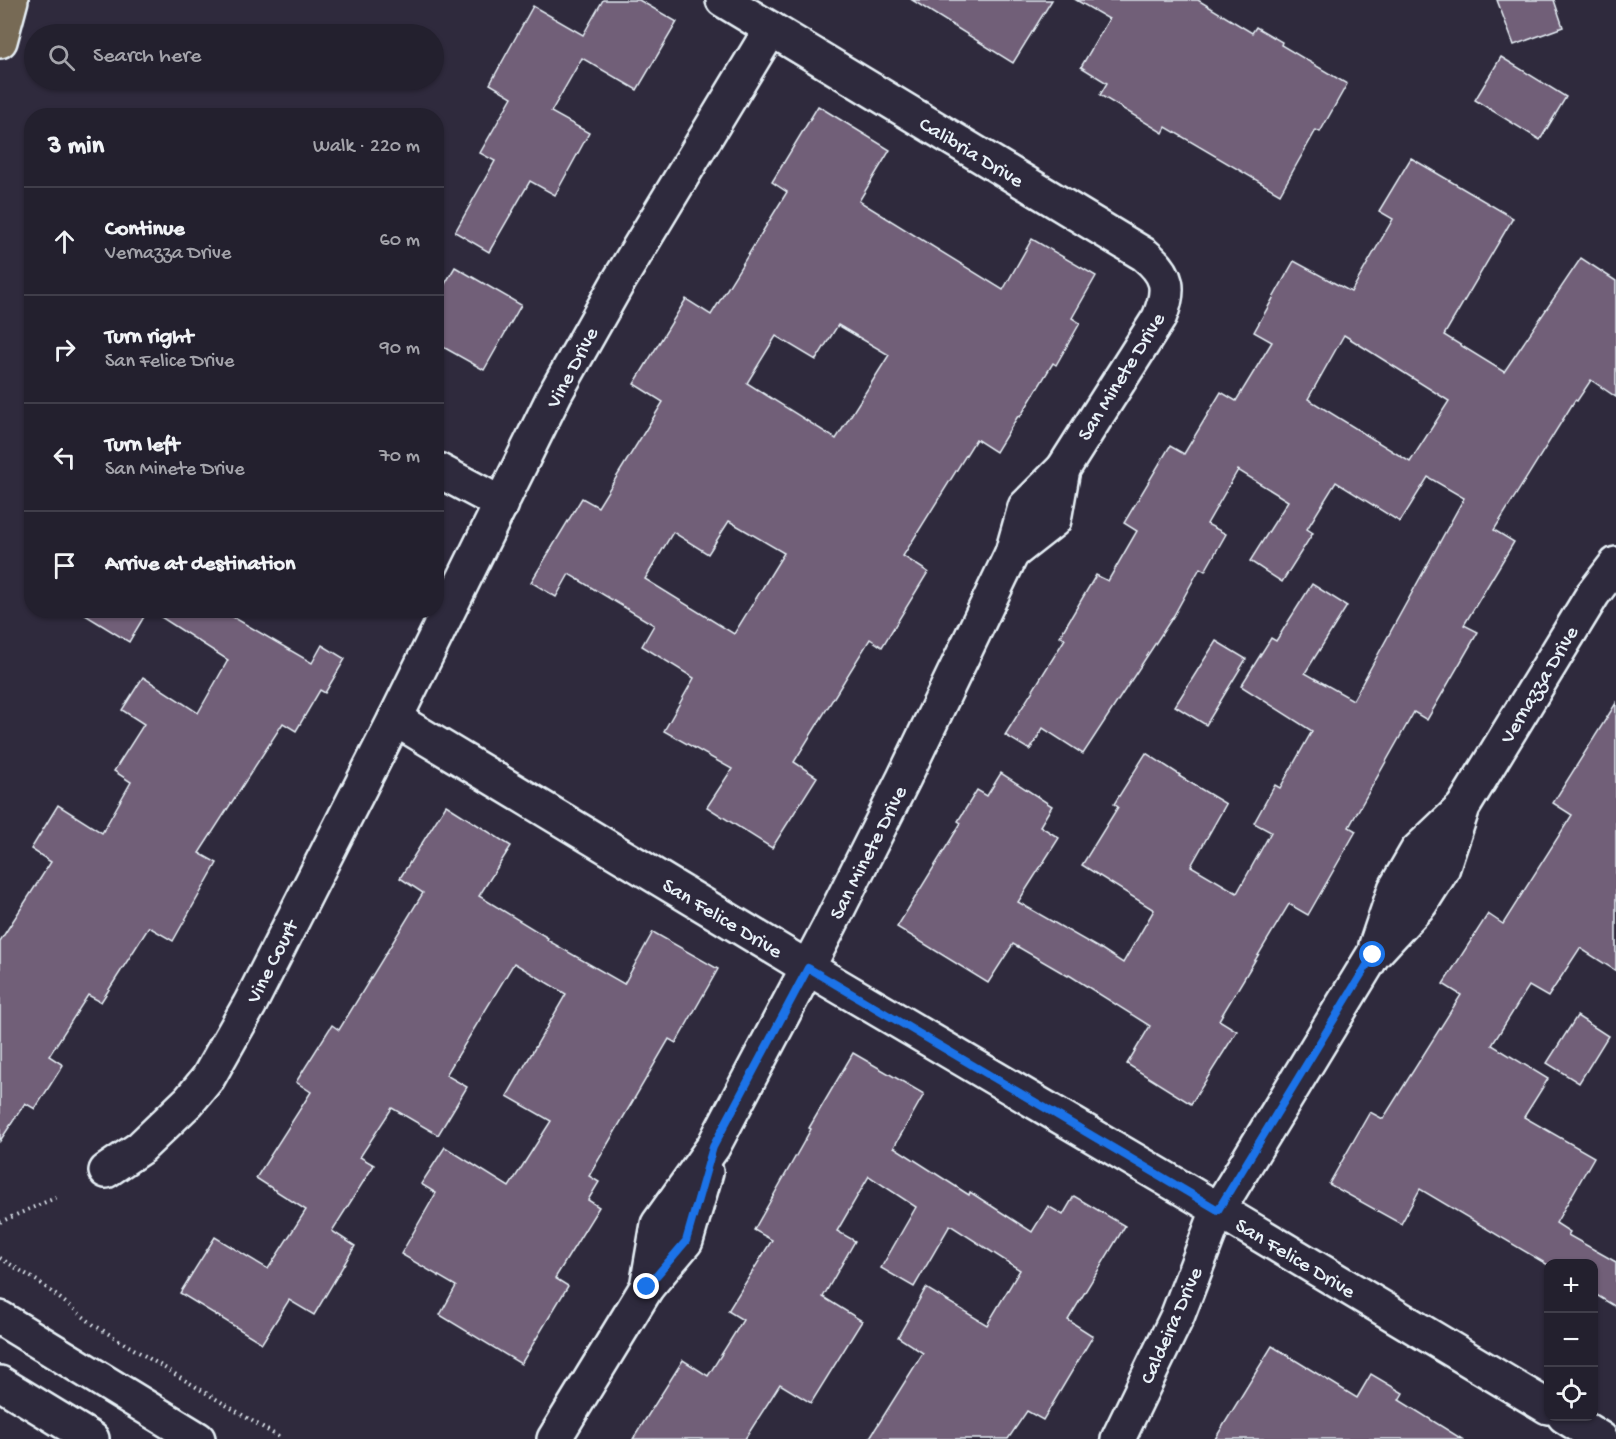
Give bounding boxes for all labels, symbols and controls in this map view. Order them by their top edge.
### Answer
search box [24,24,444,90]
icon: search [45,41,78,74]
text: Search here [93,44,201,70]
street label: Calibria Drive [913,113,1028,196]
text: 3 min [48,132,104,163]
text: Walk · 220 m [313,136,420,159]
text: Continue [105,217,185,243]
icon: ahead [48,225,81,258]
text: 60 m [380,230,420,253]
text: Vernazza Drive [105,243,231,266]
street label: San Minete Drive [1074,308,1173,447]
street label: Vine Drive [542,323,606,414]
text: Turn right [105,325,193,351]
icon: right [48,333,81,366]
text: 90 m [380,338,420,361]
text: San Felice Drive [105,351,234,374]
text: Turn left [105,433,179,459]
icon: left [48,441,81,474]
text: 70 m [379,446,420,469]
text: San Minete Drive [105,459,244,482]
icon: arrive [48,549,81,582]
text: Arrive at destination [105,552,295,578]
street label: Vernazza Drive [1496,622,1586,750]
street label: San Minete Drive [826,782,915,925]
street label: San Felice Drive [657,874,787,966]
street label: Vine Court [242,915,307,1009]
route start [1359,941,1385,967]
street label: San Felice Drive [1230,1214,1360,1306]
map controls [1544,1259,1598,1421]
button: + [1544,1259,1598,1313]
street label: Caldeira Drive [1136,1263,1211,1389]
route end [633,1273,659,1299]
button: − [1544,1313,1598,1367]
button: locate [1544,1367,1598,1421]

